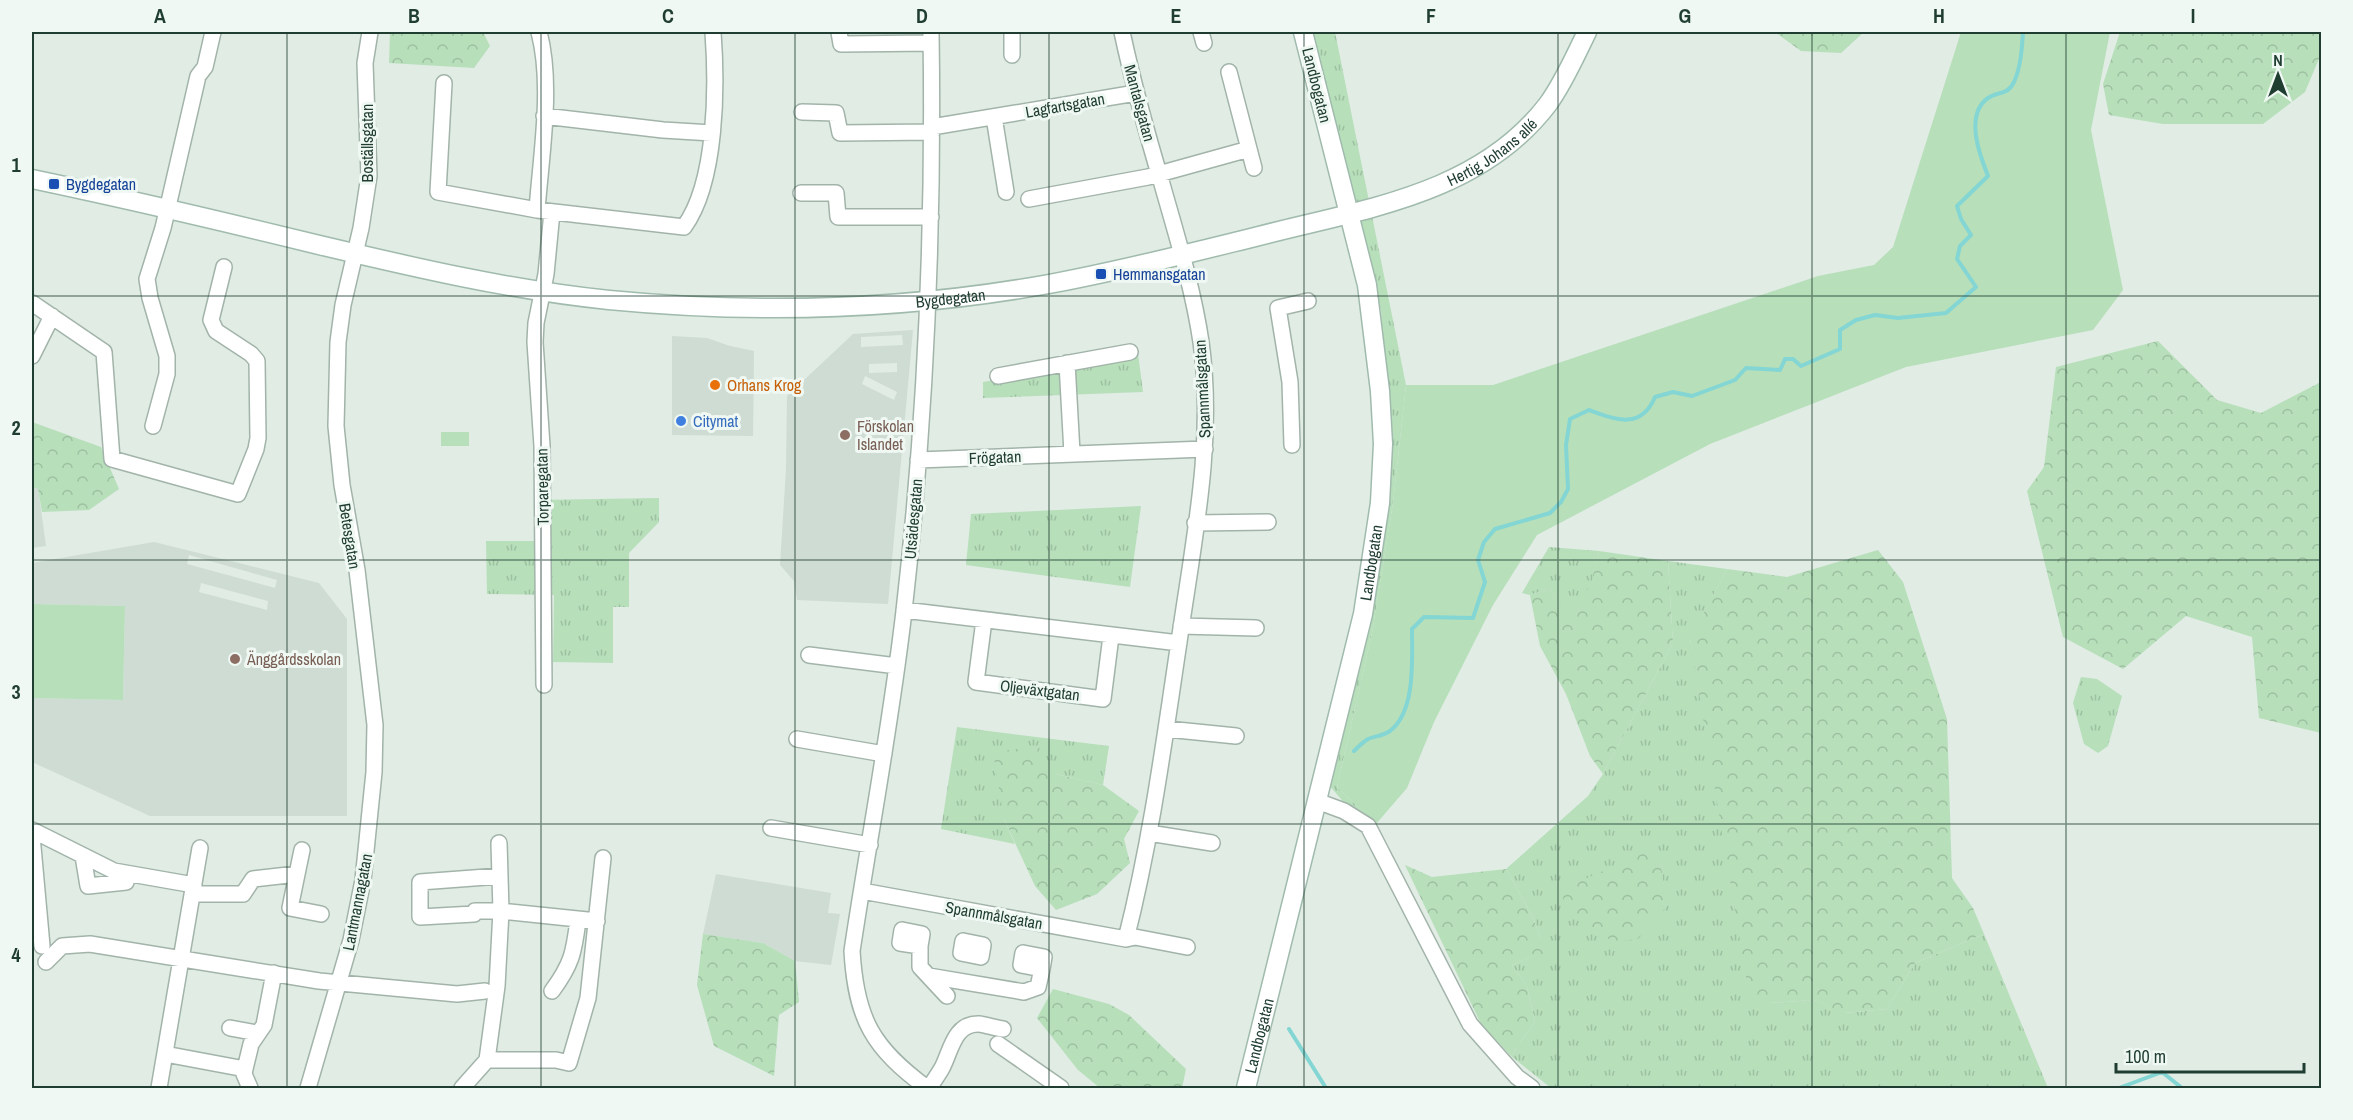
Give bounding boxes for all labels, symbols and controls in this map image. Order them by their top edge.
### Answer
text: A [154,2,166,29]
text: B [408,2,420,29]
text: C [662,2,674,29]
text: D [916,2,928,29]
text: E [1171,2,1182,29]
text: F [1426,2,1436,29]
text: G [1679,2,1691,29]
text: H [1933,2,1945,29]
text: I [2191,2,2195,29]
street label: Landbogatan [1297,45,1337,125]
north arrow [2248,45,2308,105]
text: N [2273,49,2283,71]
street label: Mantalsgatan [1119,62,1161,144]
street label: Lagfartsgatan [1024,87,1106,123]
street label: Boställsgatan [356,104,378,182]
street label: Hertig Johans allé [1443,113,1542,191]
text: 1 [11,151,21,178]
place label: Bygdegatan [66,173,136,195]
marker: Bygdegatan [47,177,61,191]
place label: Hemmansgatan [1113,263,1206,285]
marker: Hemmansgatan [1094,267,1108,281]
street label: Bygdegatan [915,283,987,313]
street label: Spannmålsgatan [1188,339,1216,439]
place label: Orhans Krog [727,374,802,396]
marker: Orhans Krog [708,378,722,392]
place label: Citymat [693,410,739,432]
text: 2 [11,414,21,441]
marker: Citymat [674,414,688,428]
place label: Förskolan Islandet [857,415,914,455]
marker: Förskolan Islandet [838,428,852,442]
street label: Frögatan [968,445,1022,469]
street label: Torparegatan [530,448,554,526]
street label: Utsädesgatan [899,478,927,560]
street label: Betesgatan [334,501,366,571]
street label: Landbogatan [1354,523,1388,602]
place label: Änggårdsskolan [246,648,341,670]
marker: Änggårdsskolan [228,652,242,666]
street label: Oljeväxtgatan [999,674,1081,706]
text: 3 [11,678,21,705]
street label: Lantmannagatan [337,852,377,952]
street label: Spannmålsgatan [944,896,1044,934]
text: 4 [11,941,21,968]
street label: Landbogatan [1239,996,1279,1075]
scale bar [2116,1036,2304,1074]
text: 100 m [2125,1044,2166,1069]

